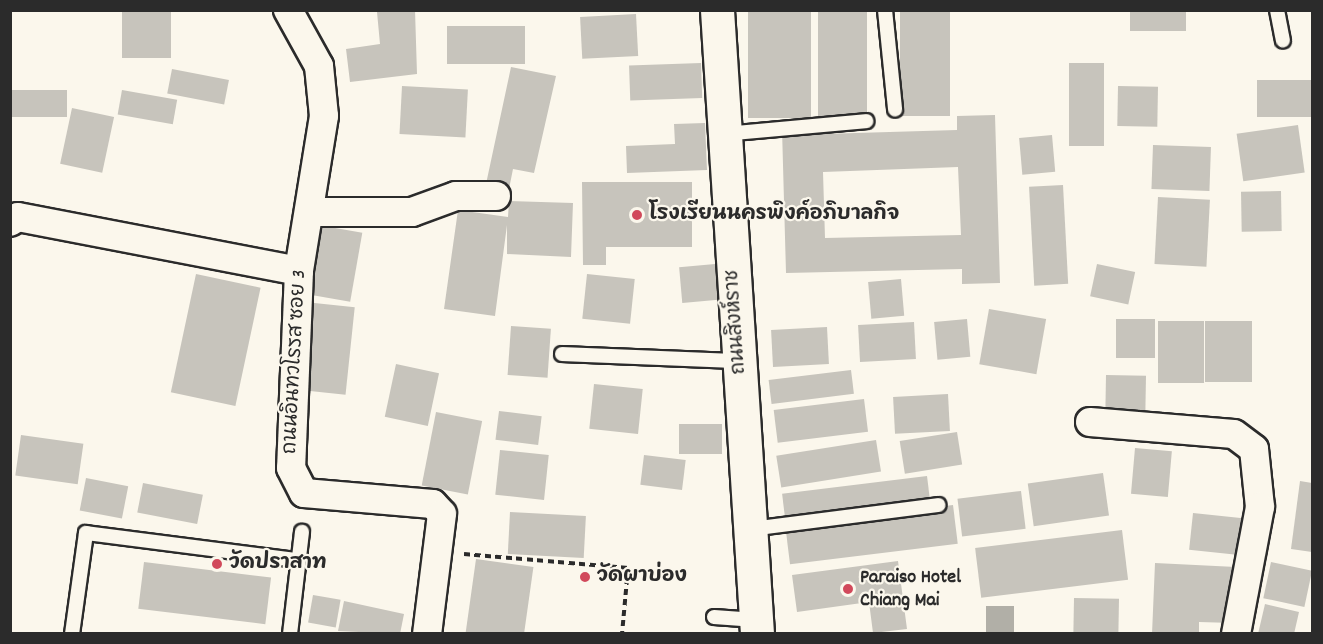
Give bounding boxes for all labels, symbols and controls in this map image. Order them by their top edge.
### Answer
place label: โรงเรียนนครพิงค์อภิบาลกิจ [649,203,899,227]
marker: โรงเรียนนครพิงค์อภิบาลกิจ [630,208,644,222]
street label: ถนนอินทวโรรส ซอย 3 [279,269,313,455]
street label: ถนนสิงห์ราช [721,269,753,375]
place label: วัดปราสาท [229,552,327,576]
marker: วัดปราสาท [210,557,224,571]
place label: วัดผาบ่อง [597,565,687,589]
place label: Paraiso Hotel Chiang Mai [860,566,961,613]
marker: วัดผาบ่อง [578,570,592,584]
marker: Paraiso Hotel Chiang Mai [841,582,855,596]

